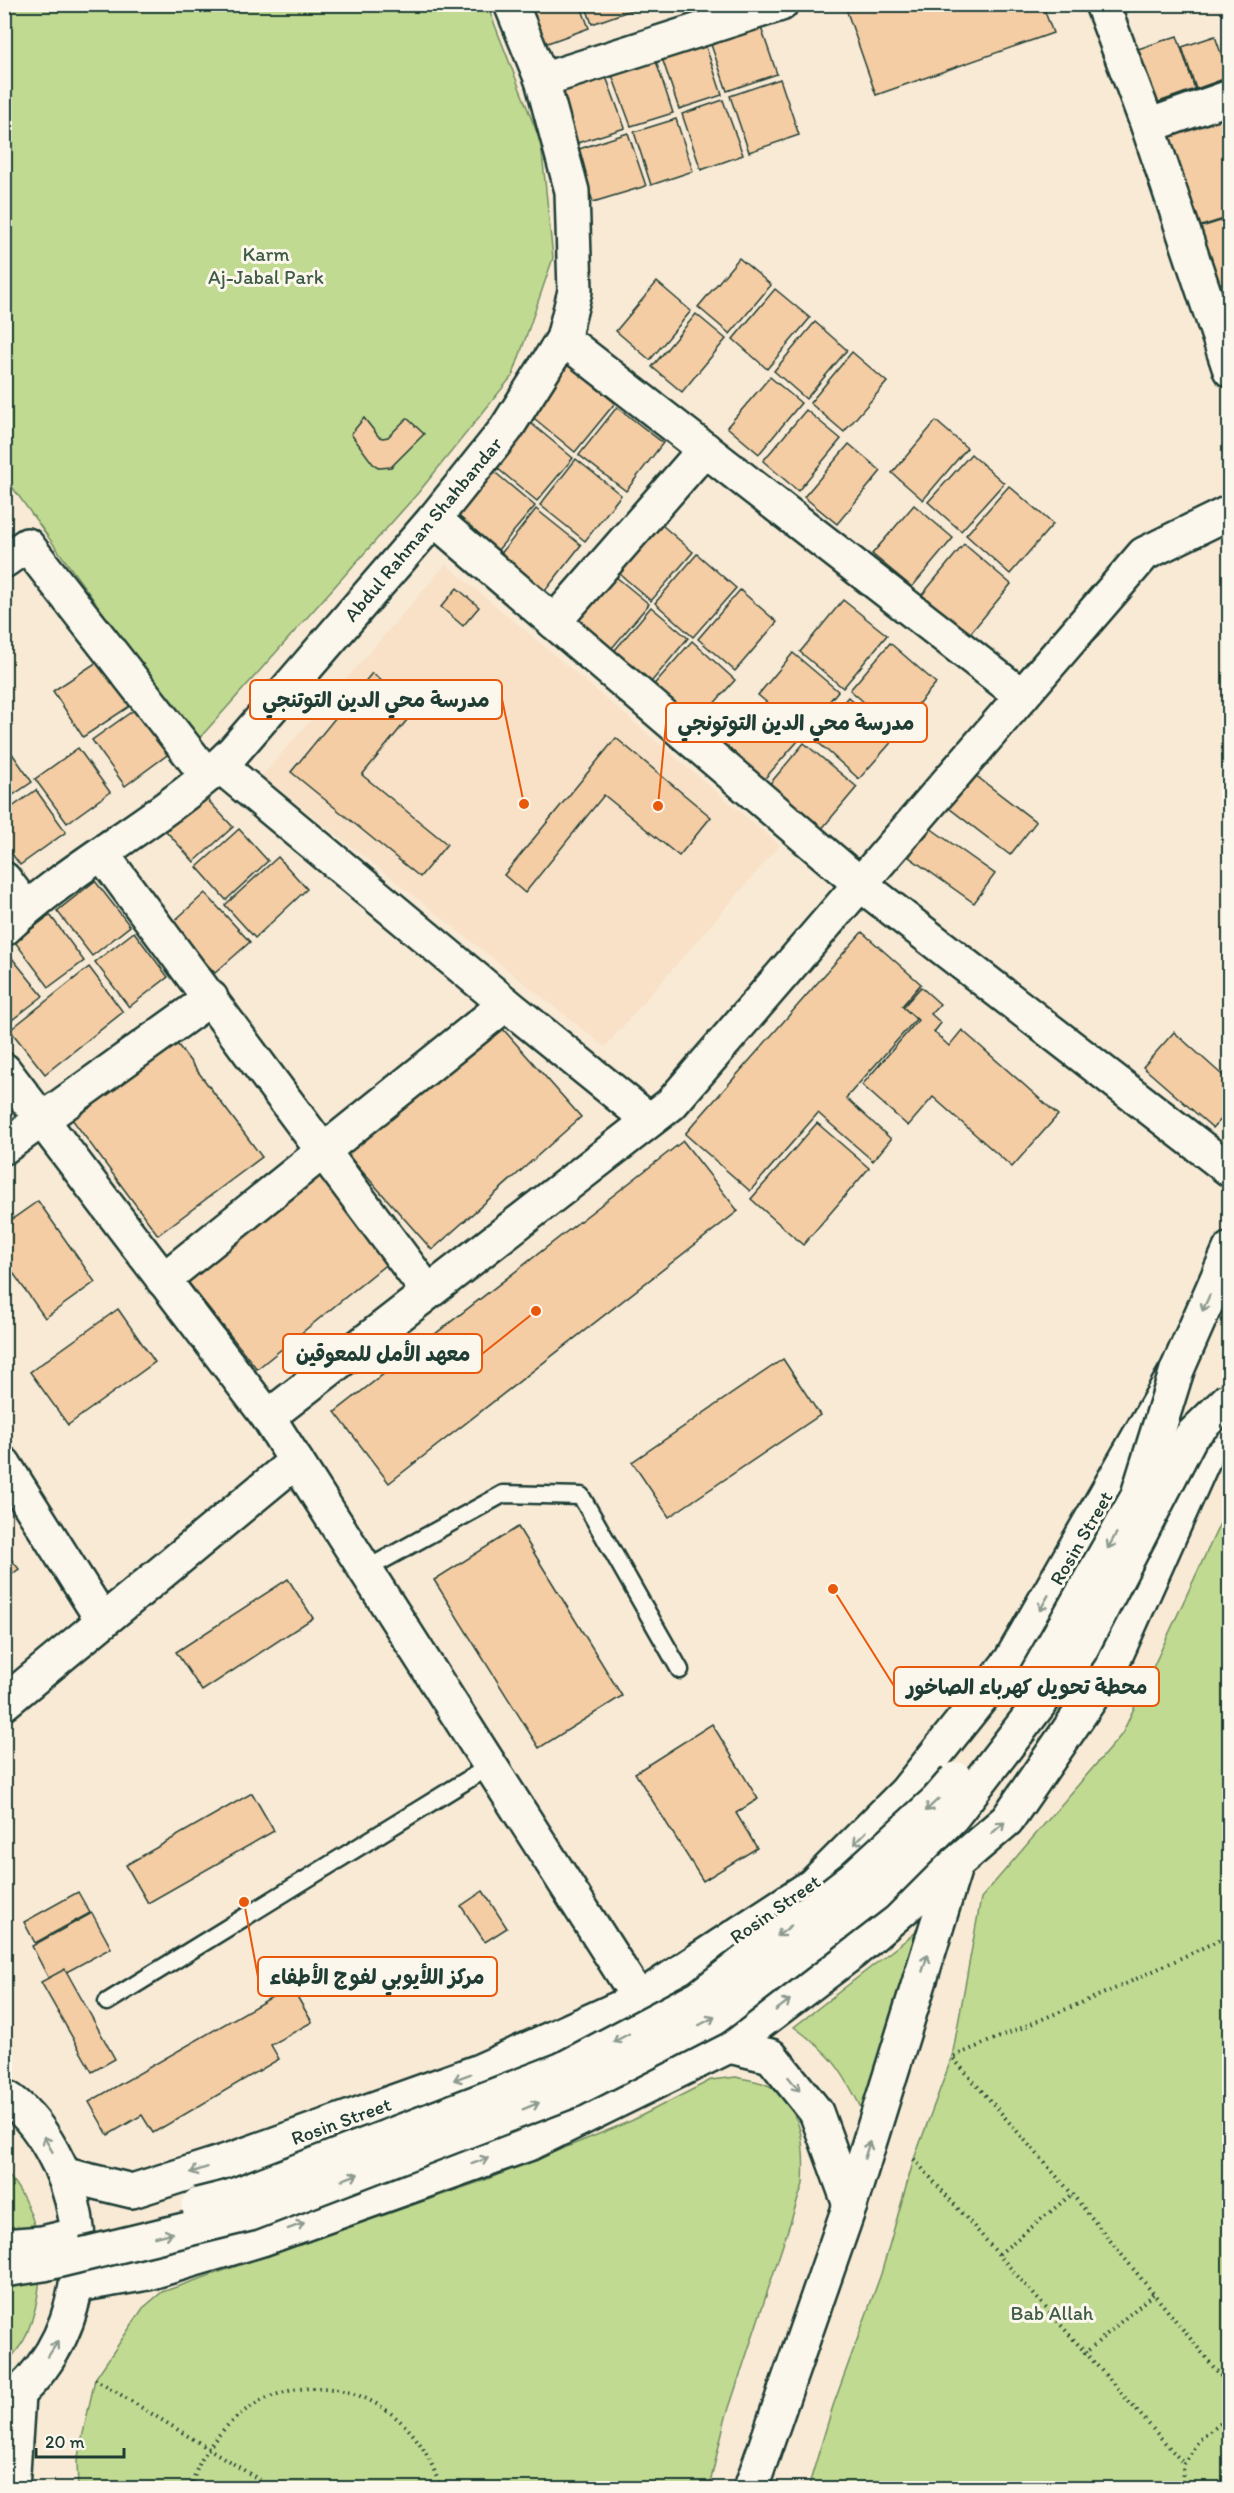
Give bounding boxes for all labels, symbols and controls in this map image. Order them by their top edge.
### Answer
park label: Karm Aj-Jabal Park [208,242,324,289]
street label: Abdul Rahman Shahbandar [339,432,507,626]
callout: مدرسة محي الدين التوتنجي [250,680,502,719]
text: مدرسة محي الدين التوتنجي [262,687,490,719]
callout: مدرسة محي الدين التوتونجي [666,703,927,742]
text: مدرسة محي الدين التوتونجي [678,710,914,742]
one-way arrow [1200,1293,1211,1311]
callout: معهد الأمل للمعوقين [283,1334,482,1373]
text: معهد الأمل للمعوقين [296,1340,470,1368]
street label: Rosin Street [1044,1486,1118,1589]
one-way arrow [1106,1533,1118,1550]
one-way arrow [1038,1594,1050,1611]
callout: محطة تحويل كهرباء الصاخور [894,1667,1159,1706]
text: محطة تحويل كهرباء الصاخور [905,1674,1147,1701]
one-way arrow [924,1798,939,1812]
one-way arrow [991,1821,1006,1835]
one-way arrow [853,1831,868,1846]
street label: Rosin Street [725,1869,825,1949]
one-way arrow [776,1925,792,1938]
one-way arrow [920,1954,931,1973]
callout: مركز اللأيوبي لفوج الأطفاء [258,1957,497,1996]
text: مركز اللأيوبي لفوج الأطفاء [269,1963,485,1996]
one-way arrow [774,1999,790,2011]
one-way arrow [697,2015,715,2026]
one-way arrow [613,2032,630,2044]
one-way arrow [453,2072,472,2083]
one-way arrow [787,2076,800,2092]
street label: Rosin Street [288,2092,395,2150]
one-way arrow [522,2100,540,2111]
one-way arrow [42,2136,54,2153]
one-way arrow [862,2141,873,2160]
one-way arrow [470,2155,489,2166]
one-way arrow [190,2165,209,2176]
one-way arrow [340,2171,359,2182]
one-way arrow [287,2220,305,2231]
one-way arrow [154,2229,173,2241]
park label: Bab Allah [1011,2301,1094,2325]
one-way arrow [47,2340,60,2357]
scale bar [36,2421,124,2459]
text: 20 m [45,2431,85,2453]

